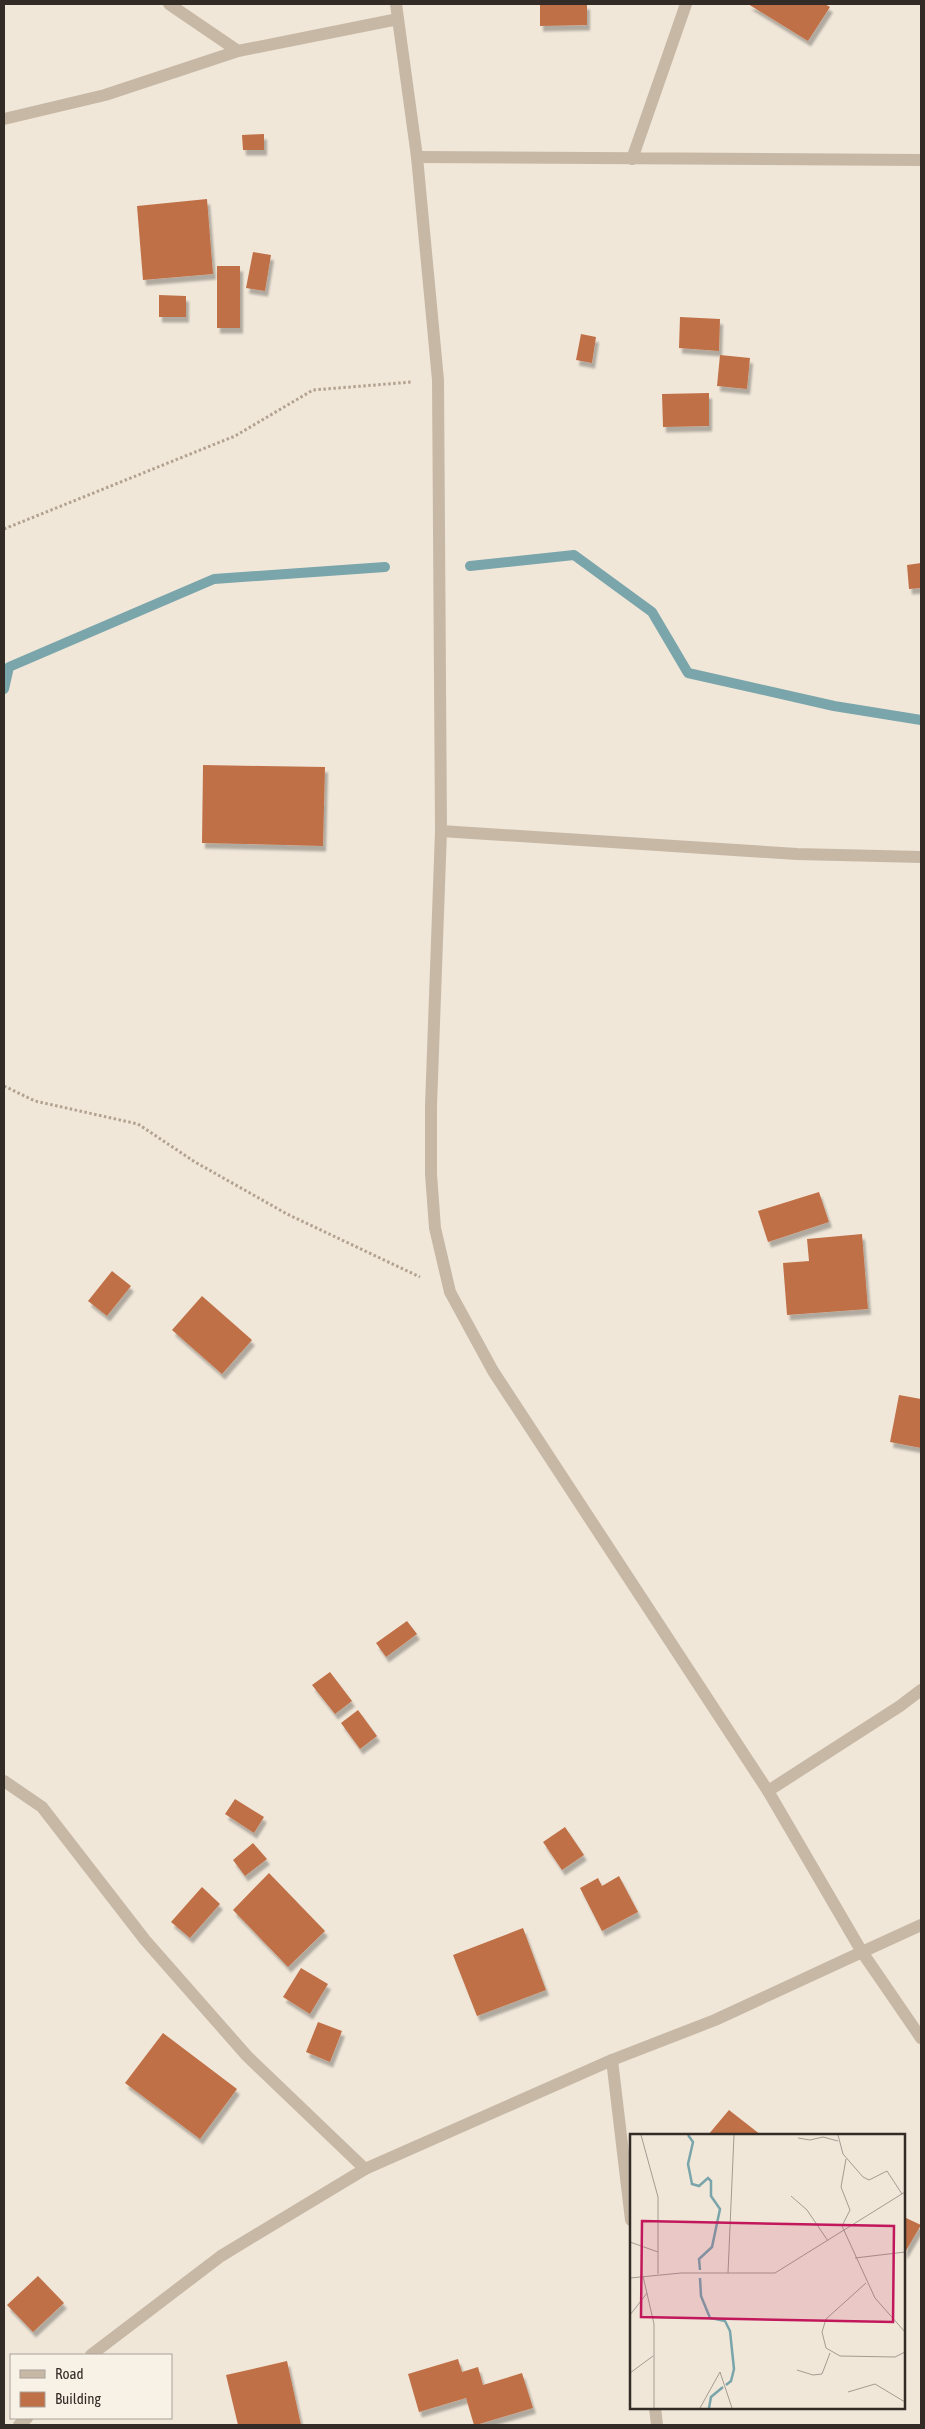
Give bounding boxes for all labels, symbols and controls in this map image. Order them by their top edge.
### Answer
inset map [630,2134,905,2409]
legend [10,2354,172,2419]
text: Road [55,2365,84,2382]
text: Building [55,2390,101,2407]

